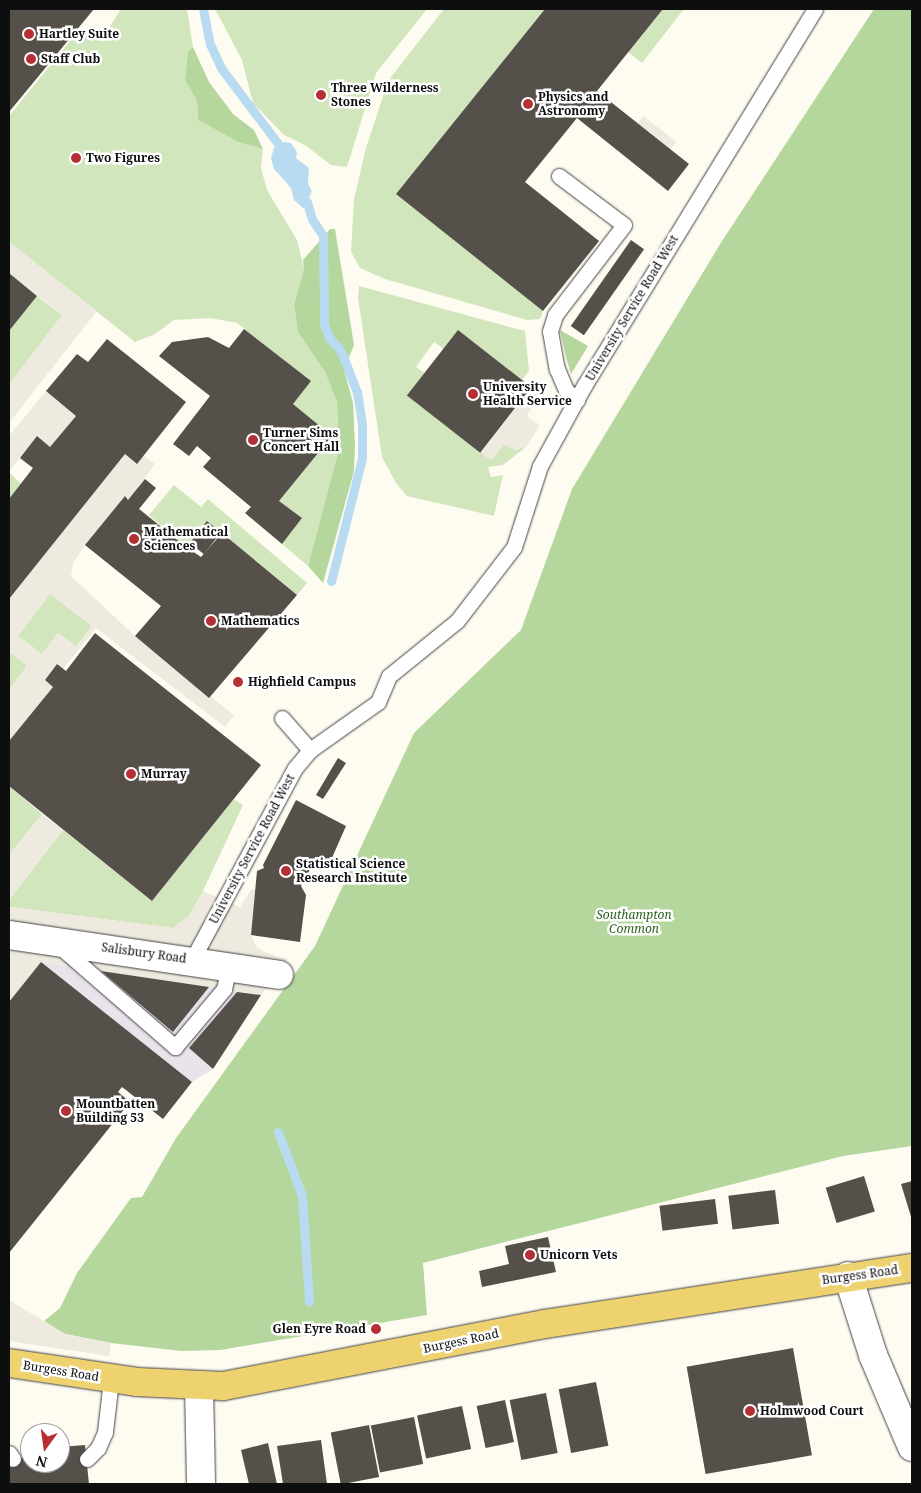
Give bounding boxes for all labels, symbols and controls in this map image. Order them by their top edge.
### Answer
place label: Hartley Suite [39,27,119,41]
marker: Hartley Suite [23,28,35,40]
place label: Staff Club [41,52,100,66]
marker: Staff Club [25,53,37,65]
place label: Three Wilderness Stones [331,81,439,109]
marker: Three Wilderness Stones [315,89,327,101]
place label: Physics and Astronomy [538,90,609,118]
marker: Physics and Astronomy [522,98,534,110]
place label: Two Figures [86,151,160,165]
marker: Two Figures [70,152,82,164]
street label: University Service Road West [583,233,681,383]
place label: University Health Service [483,380,572,408]
marker: University Health Service [467,388,479,400]
place label: Turner Sims Concert Hall [263,426,339,454]
marker: Turner Sims Concert Hall [247,434,259,446]
place label: Mathematical Sciences [144,525,228,553]
marker: Mathematical Sciences [128,533,140,545]
place label: Mathematics [221,614,300,628]
marker: Mathematics [205,615,217,627]
place label: Highfield Campus [248,675,356,689]
marker: Highfield Campus [232,676,244,688]
place label: Murray [141,767,187,781]
marker: Murray [125,768,137,780]
street label: University Service Road West [206,772,298,926]
place label: Statistical Science Research Institute [296,857,407,885]
marker: Statistical Science Research Institute [280,865,292,877]
park label: Southampton Common [596,908,672,936]
street label: Salisbury Road [101,940,187,966]
place label: Mountbatten Building 53 [76,1097,155,1125]
marker: Mountbatten Building 53 [60,1105,72,1117]
place label: Unicorn Vets [540,1248,617,1262]
marker: Unicorn Vets [524,1249,536,1261]
street label: Burgess Road [821,1263,899,1287]
place label: Glen Eyre Road [273,1322,366,1336]
marker: Glen Eyre Road [370,1323,382,1335]
street label: Burgess Road [422,1326,500,1356]
street label: Burgess Road [22,1358,100,1384]
place label: Holmwood Court [760,1404,864,1418]
marker: Holmwood Court [744,1405,756,1417]
north arrow [20,1423,70,1473]
text: N [34,1452,49,1473]

